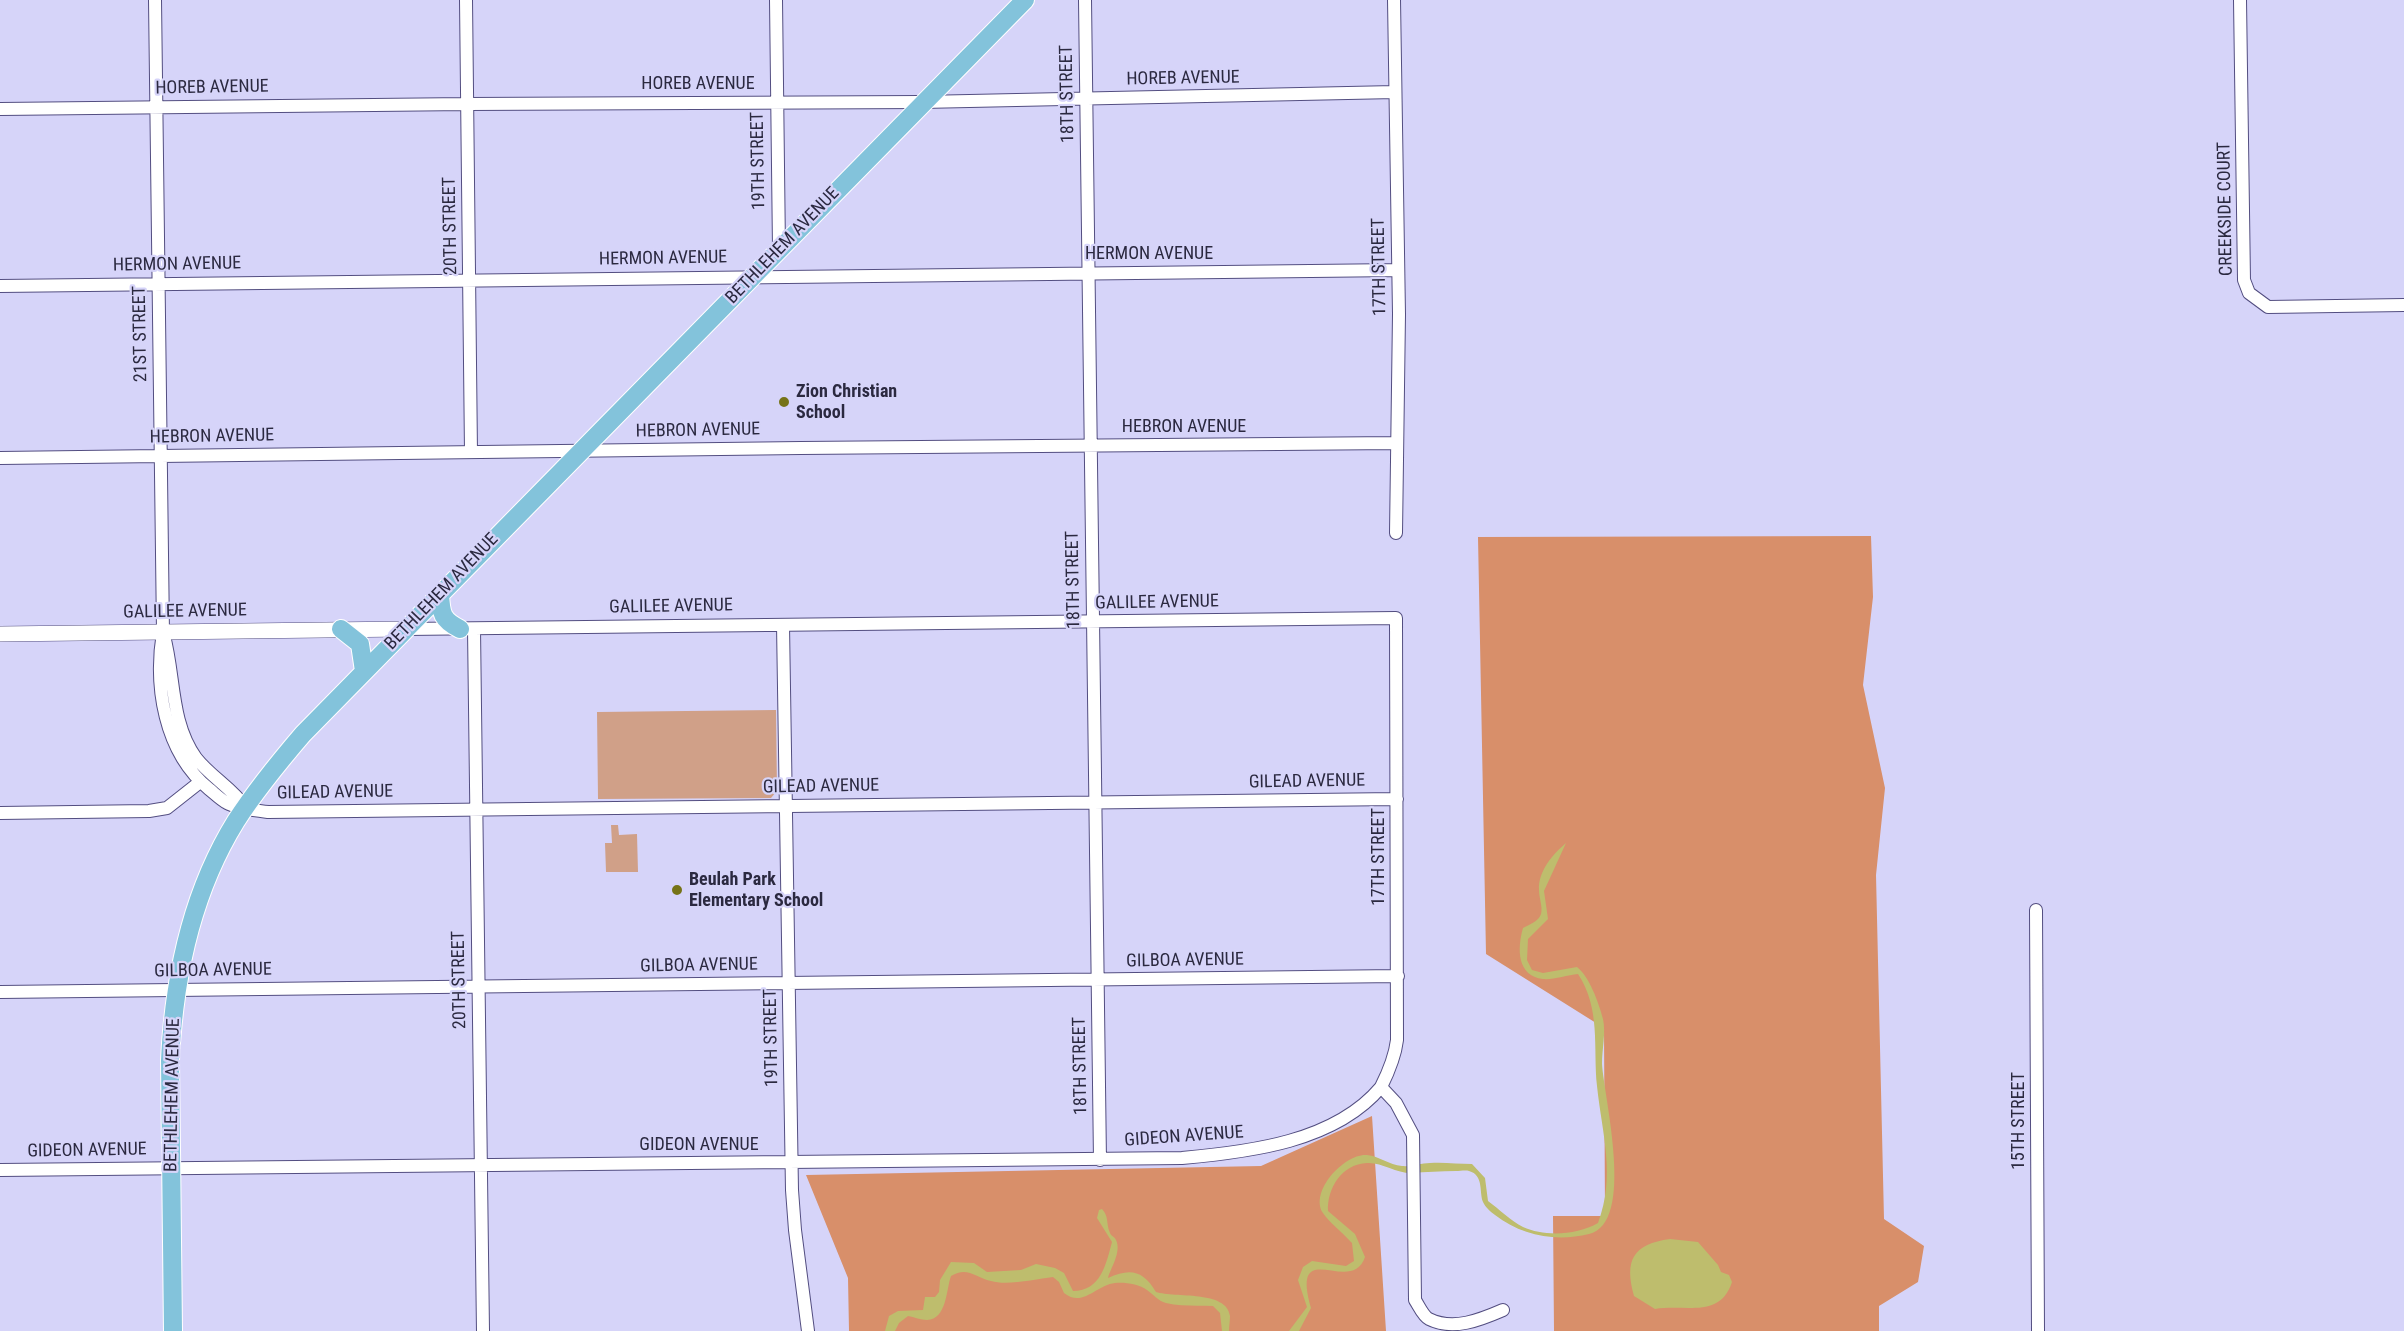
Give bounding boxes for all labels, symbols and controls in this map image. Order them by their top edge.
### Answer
street label: 18TH STREET [1056,45,1080,143]
street label: HOREB AVENUE [1126,67,1240,91]
street label: HOREB AVENUE [641,73,755,95]
street label: HOREB AVENUE [155,76,269,100]
street label: 19TH STREET [747,112,771,210]
street label: CREEKSIDE COURT [2214,142,2238,276]
street label: 20TH STREET [439,177,463,275]
street label: BETHLEHEM AVENUE [722,183,844,309]
street label: 17TH STREET [1368,218,1392,316]
street label: HERMON AVENUE [1085,243,1213,265]
street label: HERMON AVENUE [599,247,727,271]
street label: HERMON AVENUE [113,253,241,277]
street label: 21ST STREET [129,286,153,382]
place label: Zion Christian School [796,381,897,424]
marker: Zion Christian School [777,395,791,409]
street label: HEBRON AVENUE [1122,416,1246,438]
street label: HEBRON AVENUE [636,419,760,443]
street label: HEBRON AVENUE [150,425,274,449]
street label: BETHLEHEM AVENUE [381,529,503,655]
street label: 18TH STREET [1062,531,1086,629]
street label: GALILEE AVENUE [1095,591,1219,615]
street label: GALILEE AVENUE [609,595,733,619]
street label: GALILEE AVENUE [123,600,247,624]
street label: GILEAD AVENUE [1249,770,1365,794]
street label: GILEAD AVENUE [763,775,879,799]
street label: GILEAD AVENUE [277,781,393,805]
street label: 17TH STREET [1368,808,1390,906]
place label: Beulah Park Elementary School [689,869,823,912]
marker: Beulah Park Elementary School [670,883,684,897]
street label: 20TH STREET [448,931,472,1029]
street label: GILBOA AVENUE [1126,949,1244,973]
street label: GILBOA AVENUE [640,954,758,978]
street label: GILBOA AVENUE [154,959,272,983]
street label: 19TH STREET [760,989,784,1087]
street label: 18TH STREET [1069,1017,1093,1115]
street label: BETHLEHEM AVENUE [161,1018,185,1172]
street label: 15TH STREET [2008,1072,2030,1170]
street label: GIDEON AVENUE [1124,1122,1244,1152]
street label: GIDEON AVENUE [639,1134,759,1156]
street label: GIDEON AVENUE [27,1139,147,1163]

